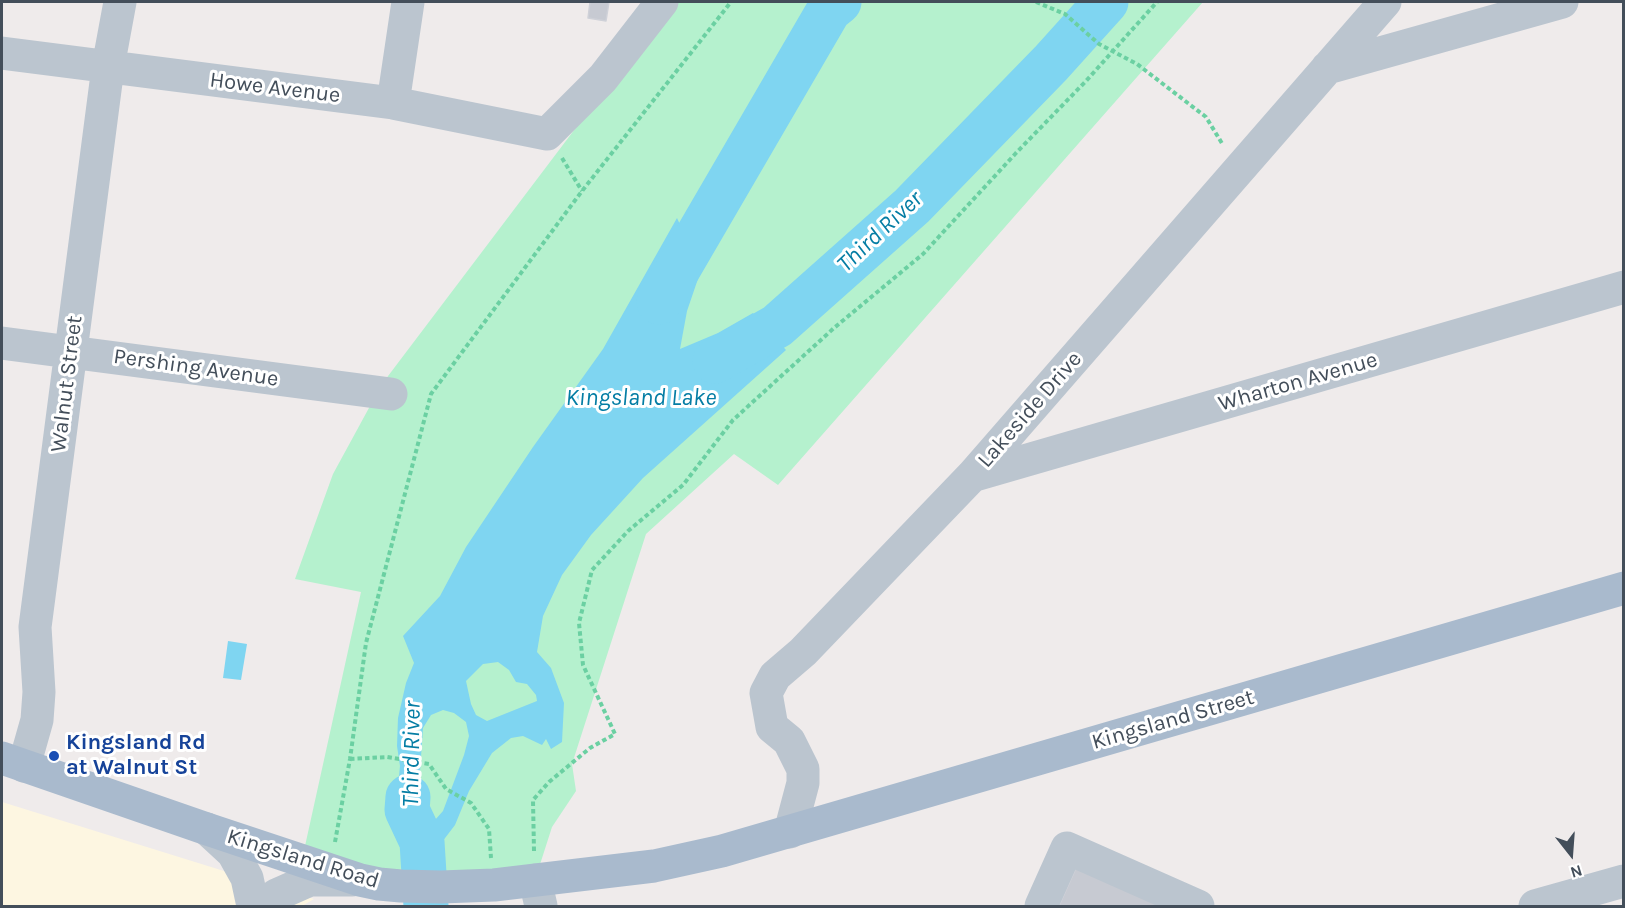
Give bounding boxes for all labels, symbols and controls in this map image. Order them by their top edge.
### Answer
street label: Howe Avenue [208,67,342,109]
water label: Third River [831,185,929,279]
street label: Walnut Street [46,314,88,454]
street label: Pershing Avenue [112,343,280,393]
street label: Lakeside Drive [972,347,1088,473]
street label: Wharton Avenue [1215,347,1381,417]
water label: Kingsland Lake [566,384,716,412]
street label: Kingsland Street [1089,684,1257,756]
water label: Third River [397,701,427,807]
place label: Kingsland Rd at Walnut St [66,730,206,782]
marker: Kingsland Rd at Walnut St [47,749,61,763]
street label: Kingsland Road [224,823,382,895]
north arrow [1541,824,1601,884]
text: N [1568,861,1585,882]

